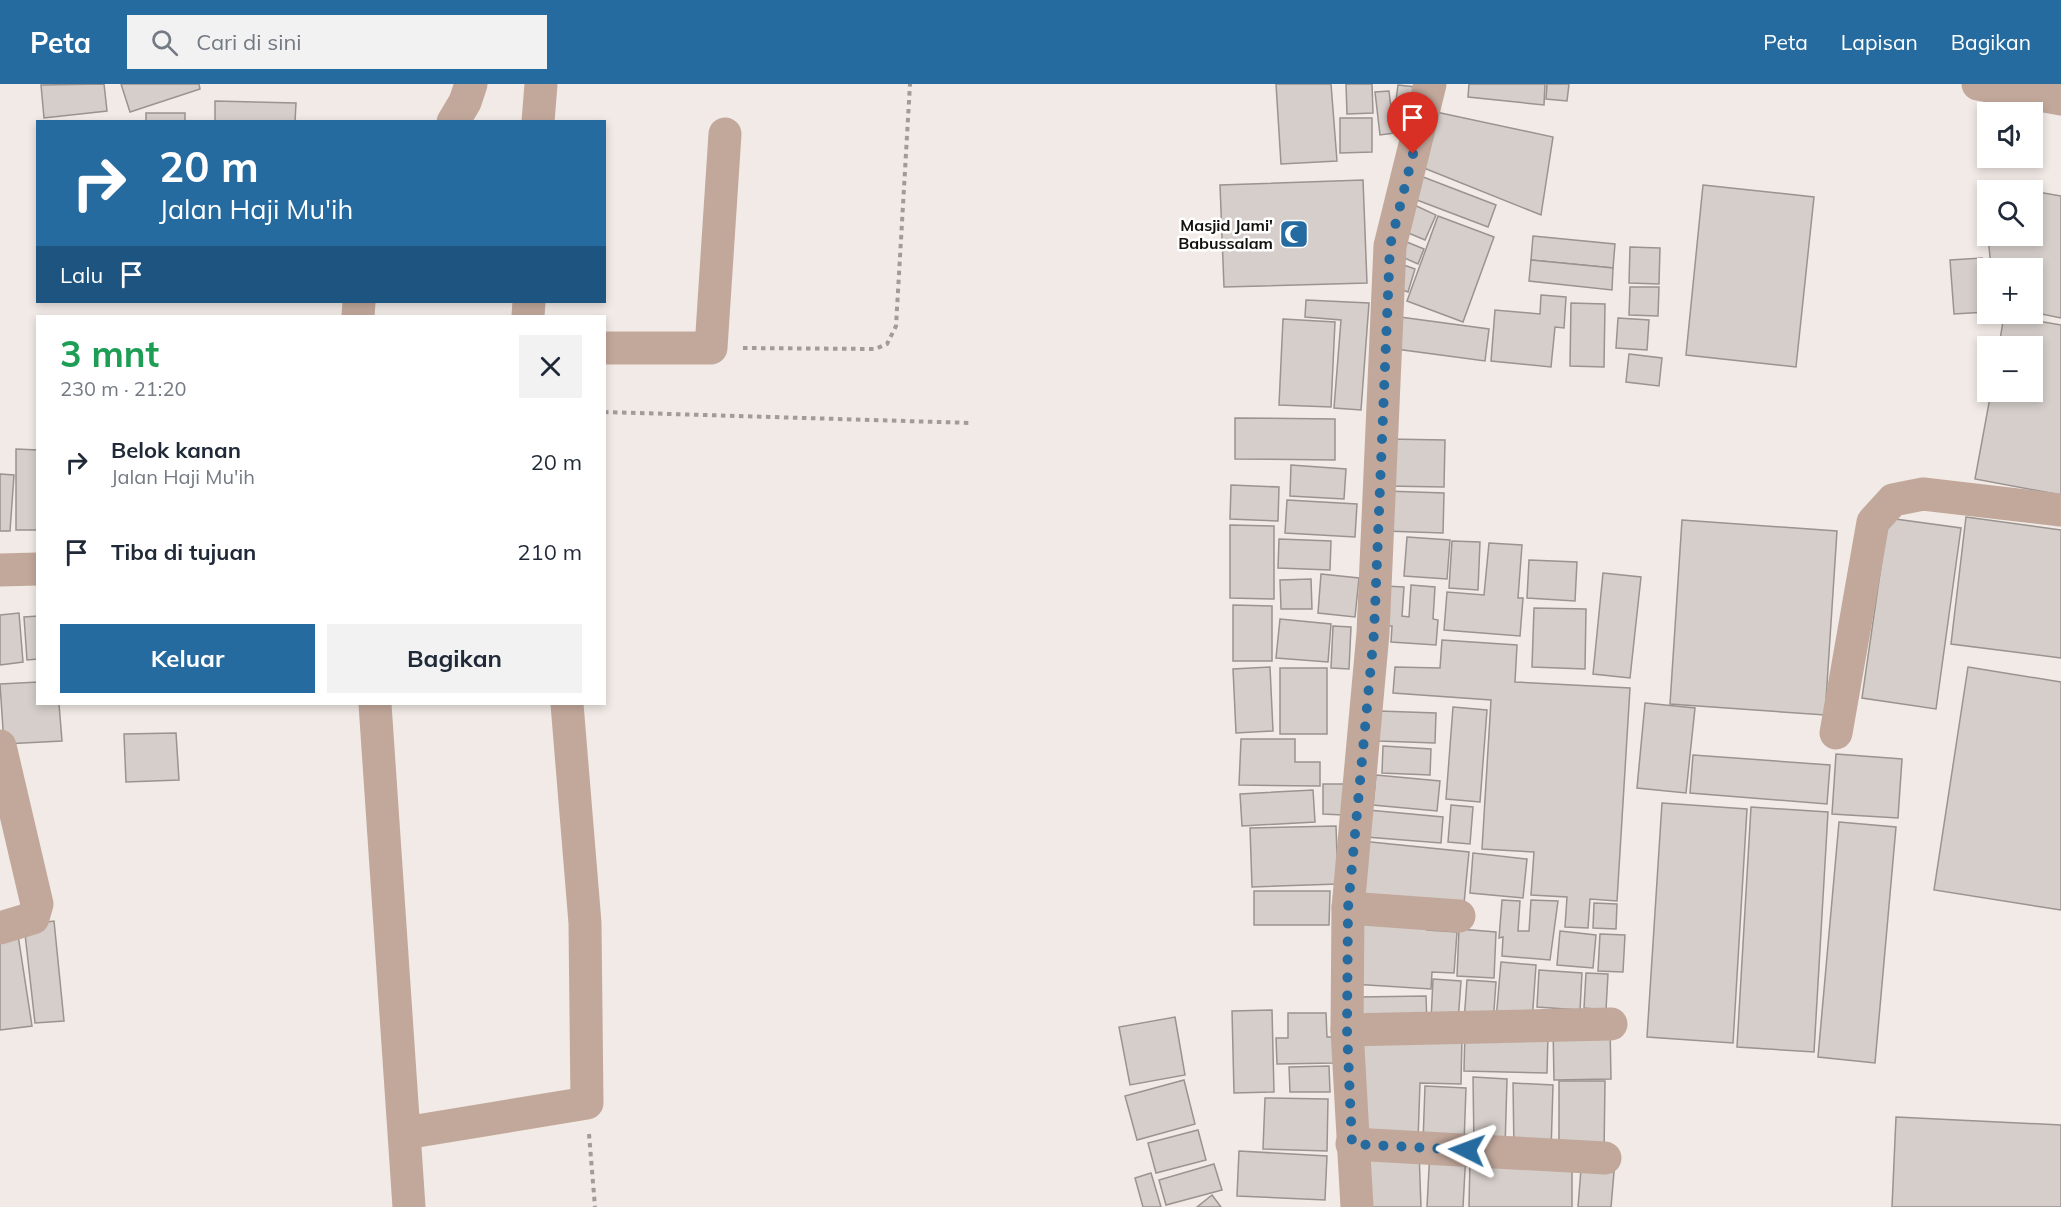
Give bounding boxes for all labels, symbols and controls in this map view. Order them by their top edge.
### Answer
search box [127,15,547,69]
text: Peta [30,25,91,60]
icon: search [148,26,181,59]
text: Cari di sini [196,28,302,56]
text: Peta [1763,29,1808,55]
text: Lapisan [1841,29,1918,55]
text: Bagikan [1951,29,2031,55]
pin [1387,92,1438,154]
icon: arrive [1396,101,1429,134]
map controls [1977,102,2043,402]
button: sound [1977,102,2043,168]
text: 20 m [159,140,259,193]
icon: right [60,144,138,222]
button: search [1977,180,2043,246]
text: Jalan Haji Mu'ih [159,192,353,226]
place label: Masjid Jami' Babussalam [1178,215,1273,253]
mosque icon: Masjid Jami' Babussalam [1278,218,1310,250]
icon: arrive [115,258,148,291]
button: + [1977,258,2043,324]
text: Lalu [60,261,103,289]
text: 3 mnt [60,331,159,376]
button: close [519,335,582,398]
button: − [1977,336,2043,402]
text: 230 m · 21:20 [60,376,186,401]
text: Belok kanan [111,436,241,464]
icon: right [60,446,93,479]
text: 20 m [531,448,582,476]
text: Jalan Haji Mu'ih [111,464,255,489]
icon: arrive [60,536,93,569]
text: Tiba di tujuan [111,538,256,566]
text: 210 m [517,538,582,566]
button: Keluar [60,624,315,693]
button: Bagikan [327,624,582,693]
position arrow [1435,1118,1499,1182]

